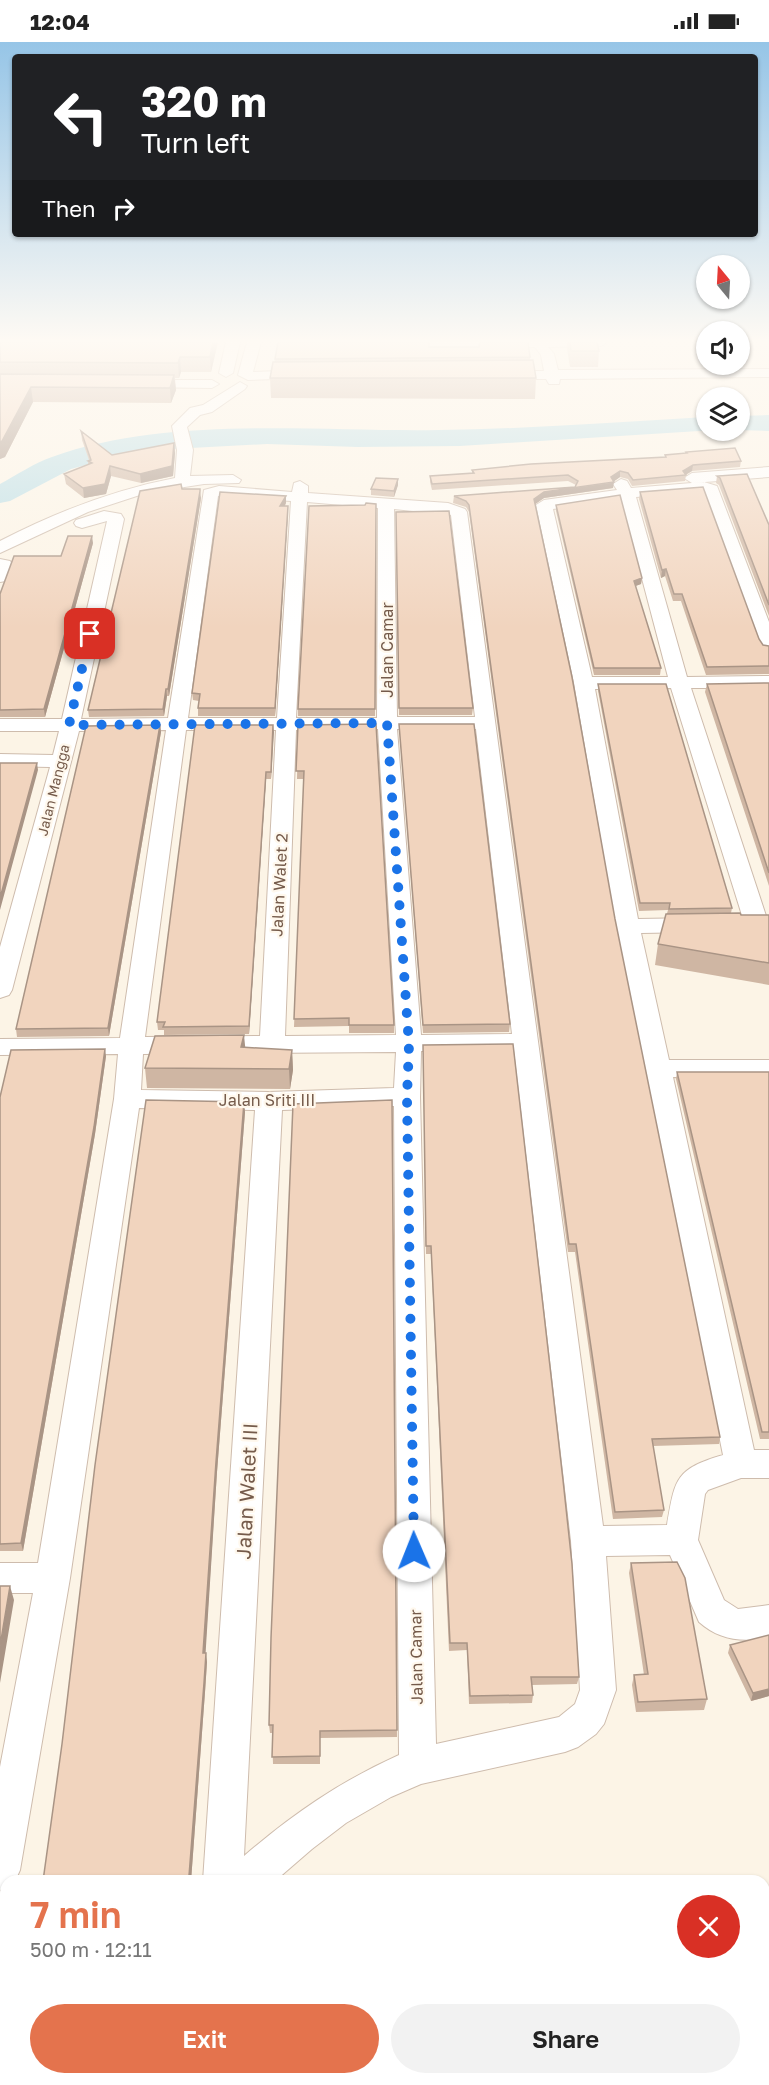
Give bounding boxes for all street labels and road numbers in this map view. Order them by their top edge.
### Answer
street label: Jalan Camar [377,602,397,698]
street label: Jalan Mangga [33,742,73,838]
street label: Jalan Walet 2 [266,833,292,937]
street label: Jalan Sriti III [219,1090,315,1110]
street label: Jalan Walet III [230,1422,262,1560]
street label: Jalan Camar [405,1609,427,1705]

